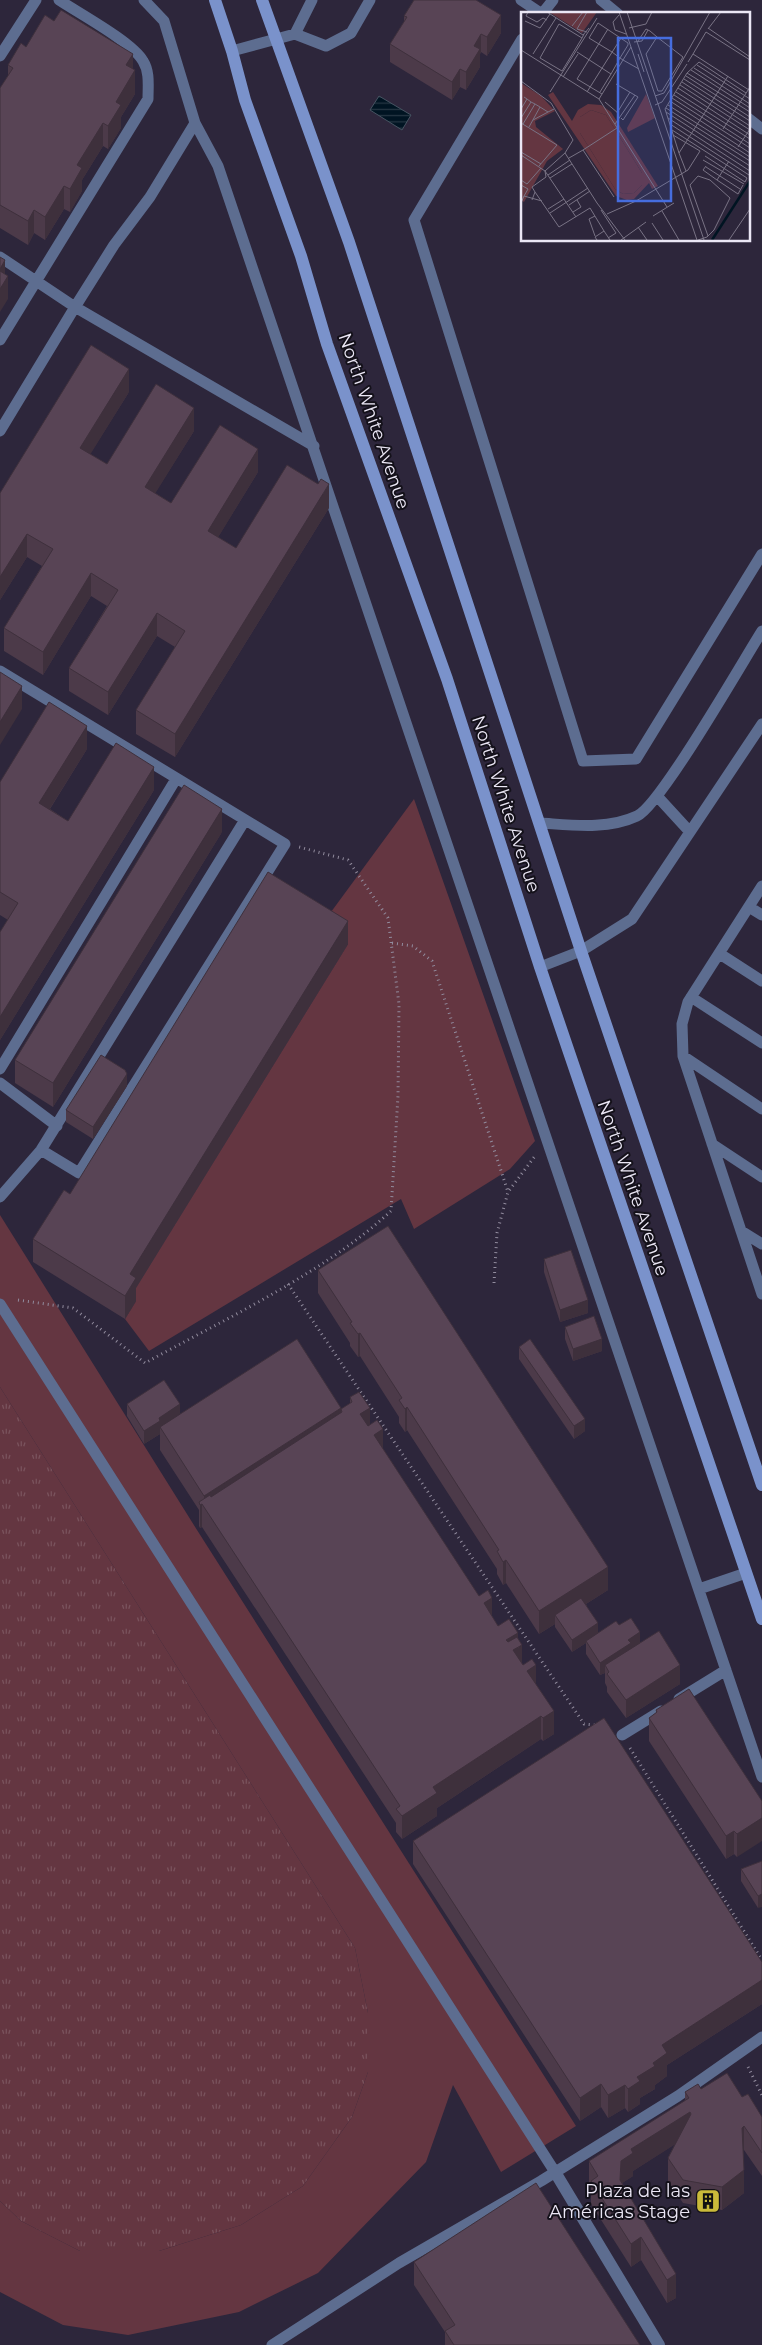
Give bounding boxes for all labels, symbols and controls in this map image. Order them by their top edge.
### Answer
inset map [521,12,750,241]
street label: North White Avenue [334,330,414,512]
street label: North White Avenue [467,713,545,895]
street label: North White Avenue [593,1097,673,1279]
place label: Plaza de las Américas Stage [549,2180,690,2223]
building icon: Plaza de las Américas Stage [695,2188,721,2214]

